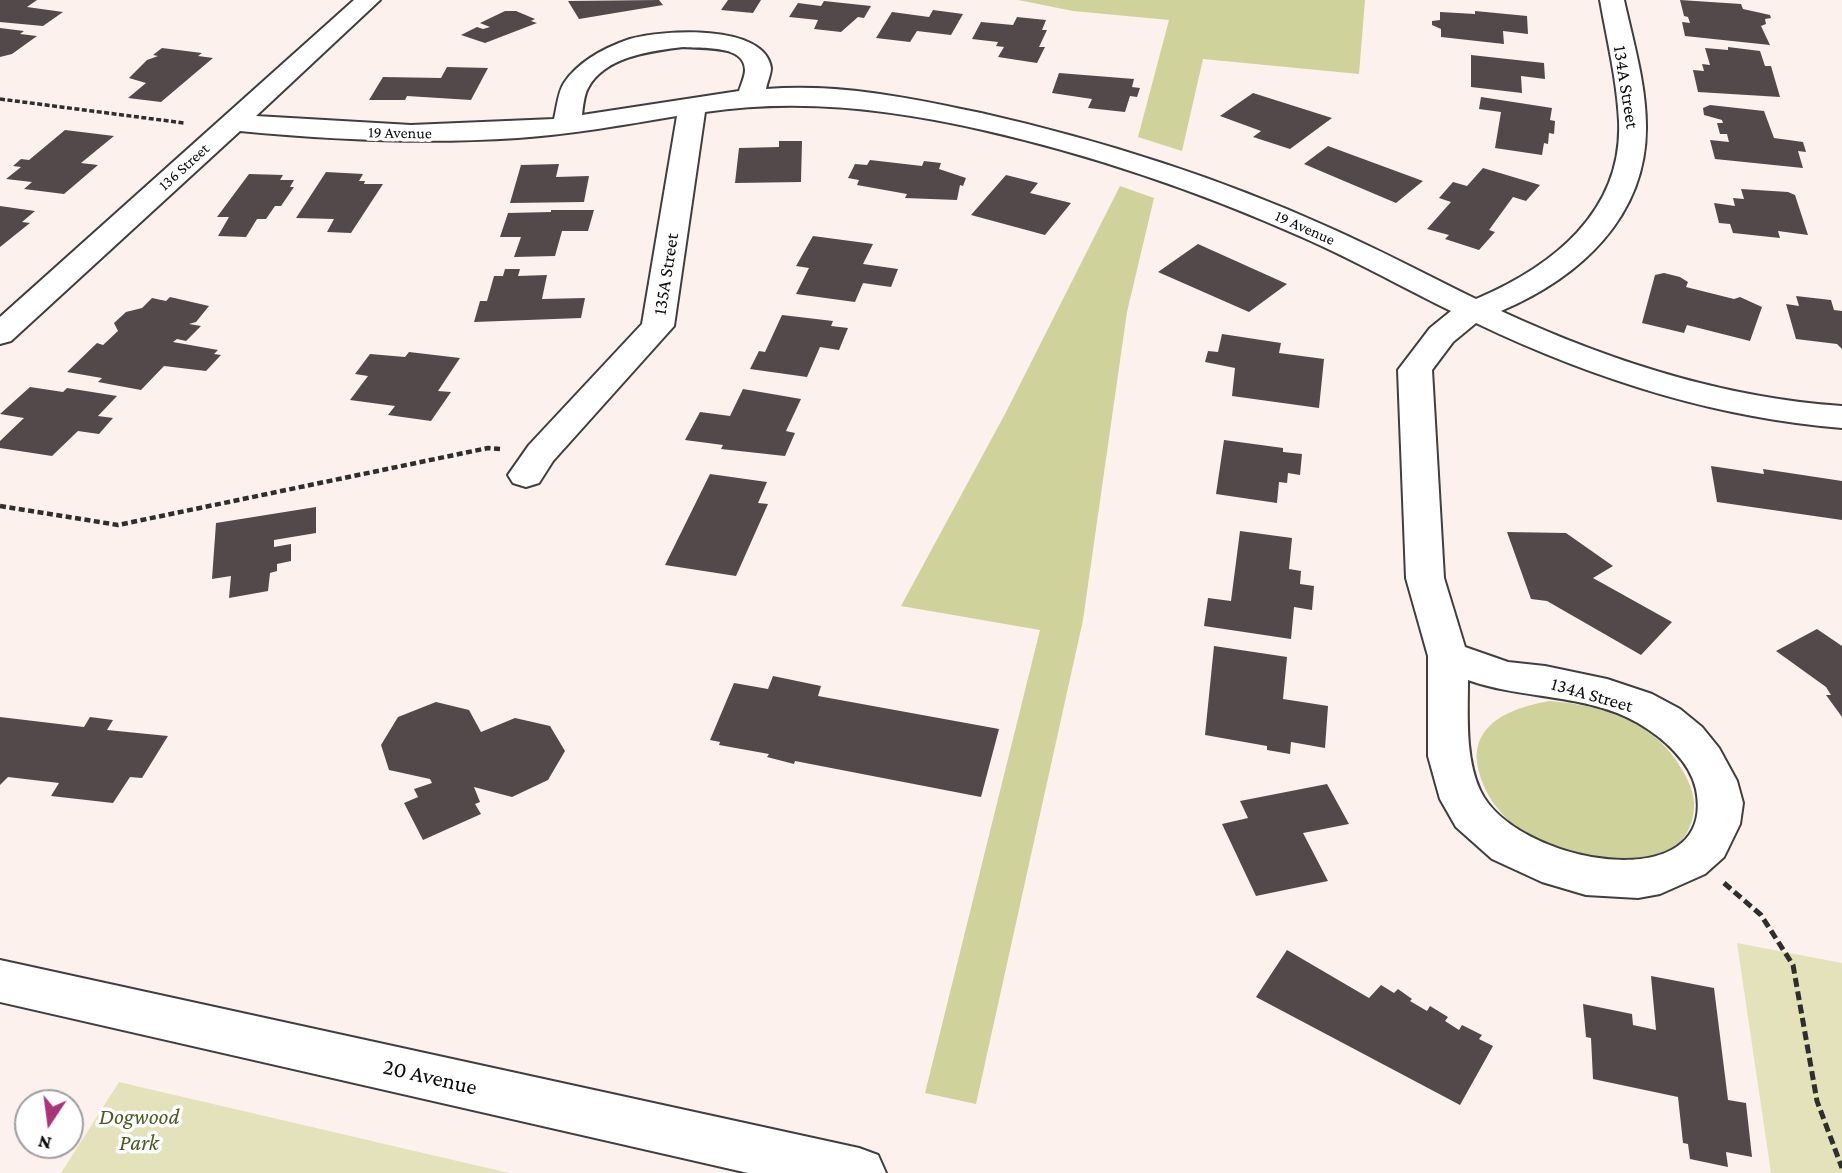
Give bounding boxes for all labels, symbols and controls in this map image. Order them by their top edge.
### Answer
street label: 134A Street [1608,44,1644,130]
street label: 19 Avenue [368,123,432,143]
street label: 136 Street [155,139,213,195]
street label: 19 Avenue [1272,206,1338,250]
street label: 135A Street [648,231,684,317]
street label: 134A Street [1549,672,1635,718]
street label: 20 Avenue [380,1053,480,1101]
north arrow [14,1089,84,1159]
park label: Dogwood Park [99,1103,179,1157]
text: N [36,1131,53,1155]

